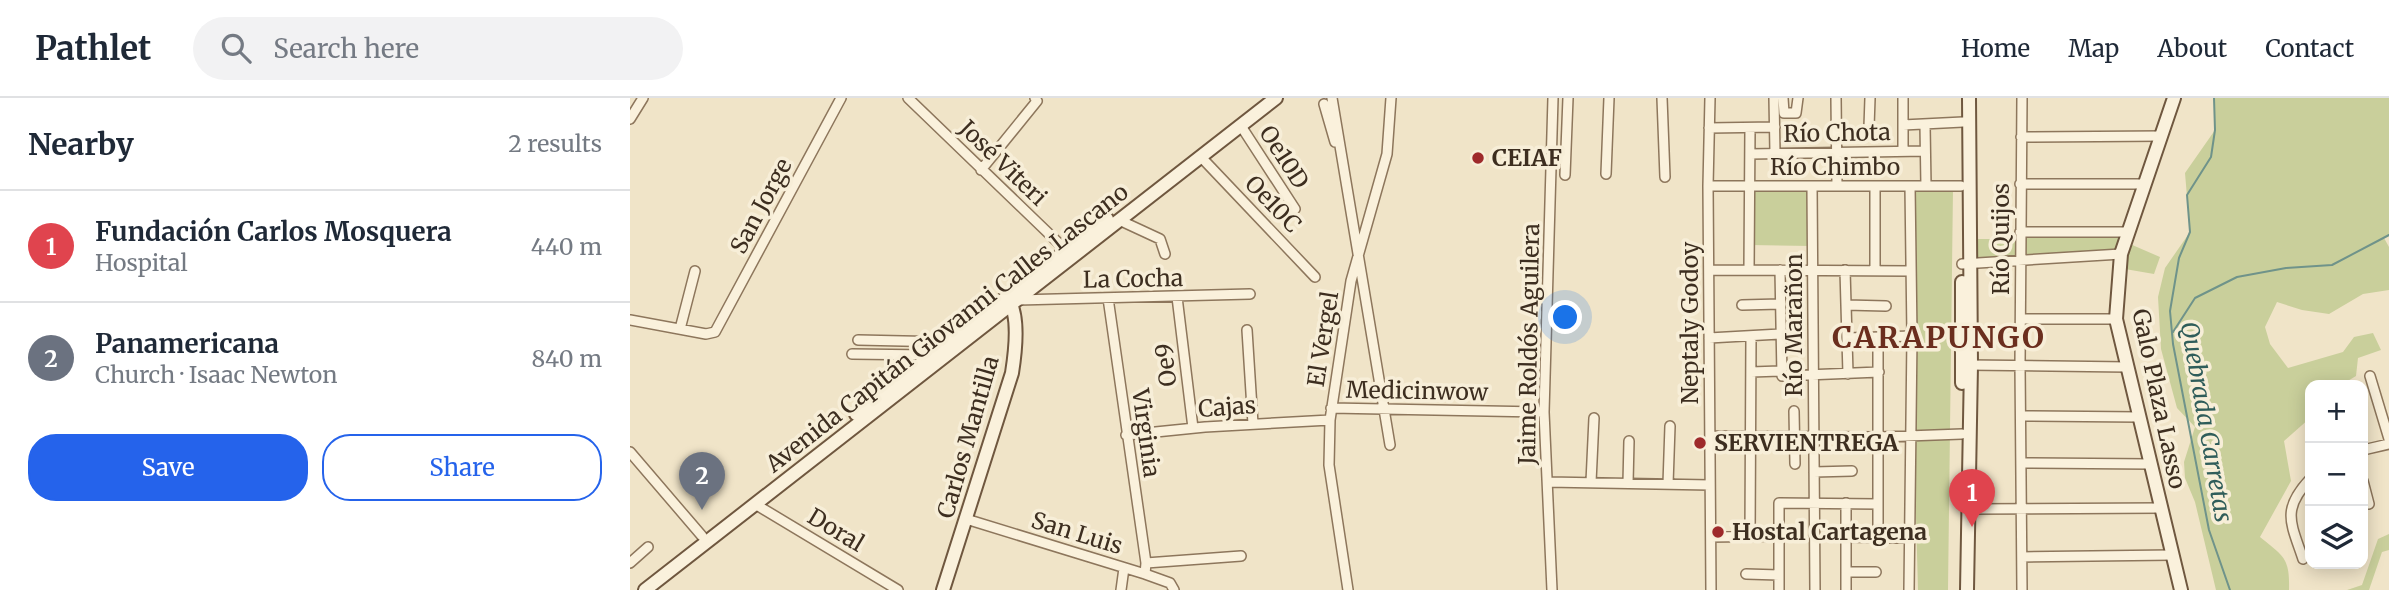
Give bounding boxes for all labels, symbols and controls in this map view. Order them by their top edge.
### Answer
search box [193,17,683,80]
text: Pathlet [35,28,151,69]
icon: search [217,29,255,67]
text: Search here [273,32,419,65]
text: Home [1961,33,2030,64]
text: Map [2068,33,2119,64]
text: About [2157,33,2227,64]
text: Contact [2265,33,2354,64]
street label: José Viteri [953,113,1053,212]
street label: Río Chota [1783,117,1891,148]
street label: Oe10D [1253,120,1315,194]
text: Nearby [28,125,134,163]
text: 2 results [508,129,602,158]
place label: CEIAF [1492,143,1562,172]
marker: CEIAF [1470,150,1486,166]
street label: Río Chimbo [1770,152,1900,181]
street label: San Jorge [723,153,798,258]
street label: Oe10C [1239,169,1308,238]
street label: Avenida Capitán Giovanni Calles Lascano [759,177,1134,479]
street label: Río Quijos [1986,183,2015,295]
text: Fundación Carlos Mosquera [95,215,452,248]
street label: Jaime Roldós Aguilera [1512,223,1545,466]
text: 1 [46,232,56,261]
text: 440 m [531,232,602,261]
street label: Neptaly Godoy [1675,241,1704,404]
text: Hospital [95,248,188,277]
street label: Río Marañon [1779,253,1808,397]
street label: La Cocha [1083,263,1183,294]
street label: El Vergel [1301,289,1344,389]
your location [1548,300,1582,334]
street label: Galo Plaza Lasso [2126,306,2193,492]
district label: CARAPUNGO [1832,318,2046,356]
water label: Quebrada Carretas [2174,319,2239,525]
text: Panamericana [95,327,279,360]
street label: Oe9 [1148,342,1183,388]
text: 2 [44,344,58,373]
text: 840 m [531,344,602,373]
street label: Carlos Mantilla [930,352,1005,521]
text: Church · Isaac Newton [95,360,337,389]
street label: Medicinwow [1346,375,1489,406]
map controls [2305,380,2368,569]
button: + [2305,380,2368,443]
street label: Virginia [1126,386,1167,479]
street label: Cajas [1197,390,1257,423]
place label: SERVIENTREGA [1714,428,1899,457]
button: Save [28,434,308,501]
button: Share [322,434,602,501]
marker: SERVIENTREGA [1692,435,1708,451]
button: − [2305,443,2368,506]
pin: 2 [679,452,725,510]
pin: 1 [1949,469,1995,527]
street label: Doral [803,501,870,558]
street label: San Luis [1028,505,1126,560]
button: layers [2305,506,2368,569]
place label: Hostal Cartagena [1732,517,1927,546]
marker: Hostal Cartagena [1710,524,1726,540]

